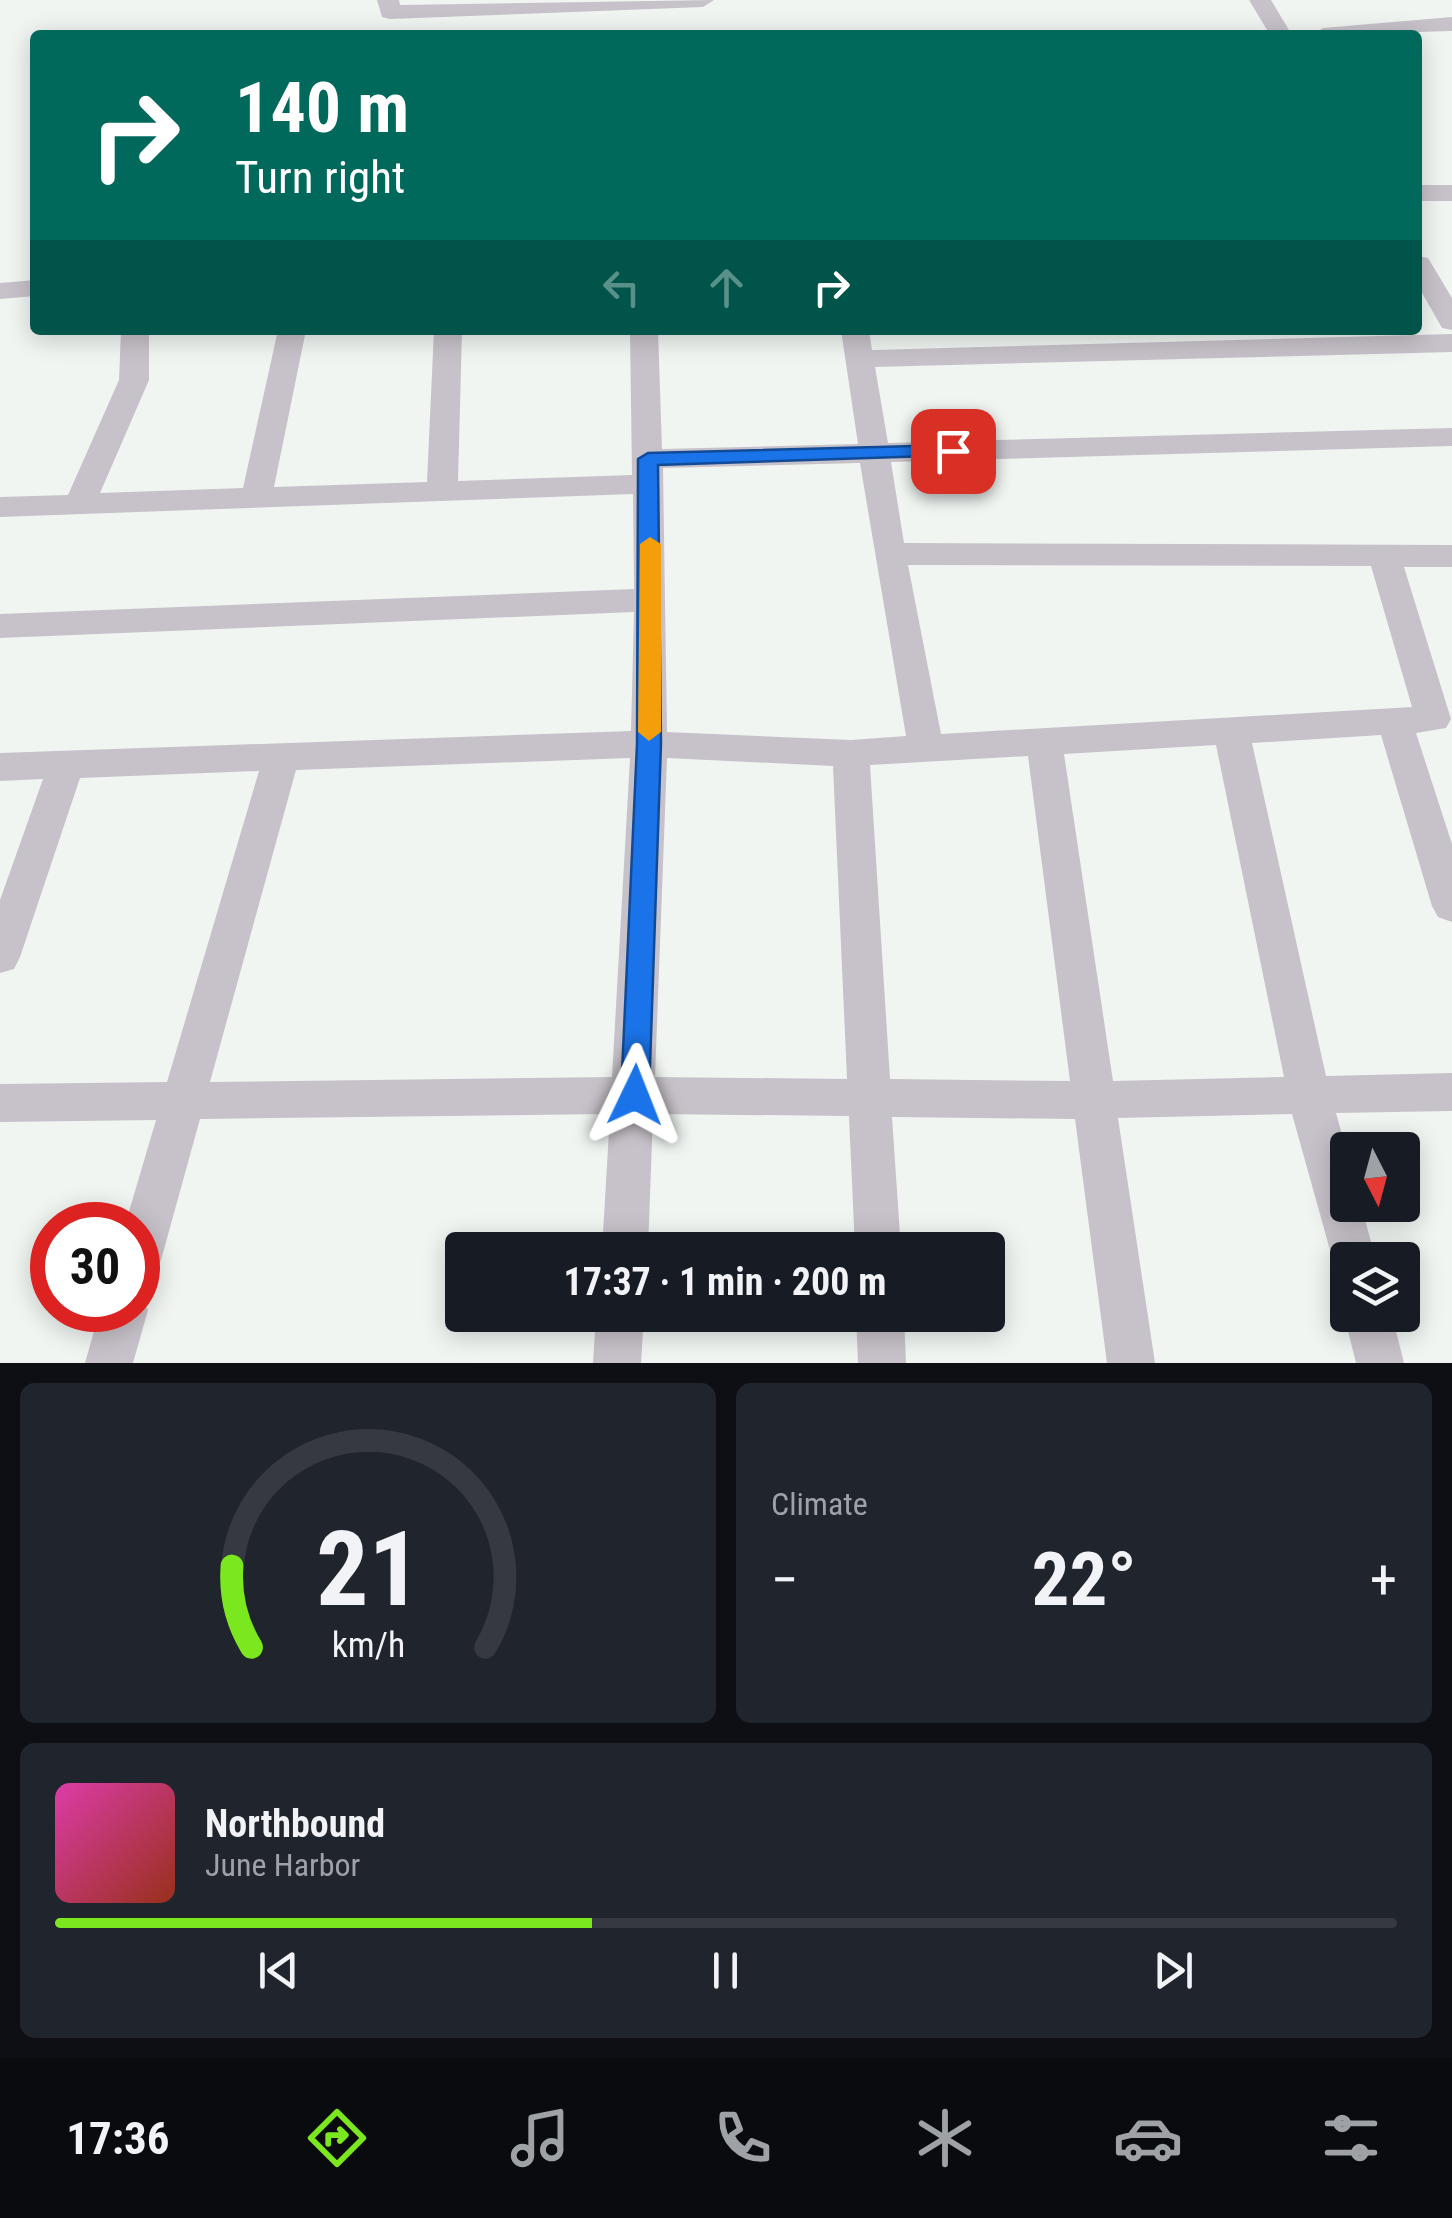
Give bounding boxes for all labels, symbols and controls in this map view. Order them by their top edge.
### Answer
text: 140 m [235,67,409,149]
icon: right [70,70,200,200]
text: Turn right [235,151,405,204]
icon: left [594,260,649,315]
icon: ahead [699,260,754,315]
icon: right [804,260,859,315]
pin [911,409,996,494]
icon: arrive [926,424,981,479]
position arrow [583,1043,687,1147]
north arrow [1330,1132,1420,1222]
map controls [1330,1132,1420,1332]
speed limit sign: 30 [30,1202,160,1332]
button: layers [1330,1242,1420,1332]
text: 17:37 · 1 min · 200 m [564,1260,886,1304]
text: Climate [771,1485,868,1523]
text: 21 [315,1509,421,1630]
text: 22° [1032,1535,1137,1623]
text: − [771,1548,799,1612]
text: + [1370,1548,1397,1612]
text: km/h [331,1624,405,1666]
text: Northbound [205,1802,385,1846]
text: June Harbor [205,1846,360,1884]
icon: previous [251,1943,306,1998]
icon: pause [698,1943,753,1998]
icon: next [1146,1943,1201,1998]
icon: directions [302,2103,372,2173]
icon: music [505,2103,575,2173]
icon: phone [708,2103,778,2173]
icon: climate [910,2103,980,2173]
icon: car [1113,2103,1183,2173]
icon: filters [1316,2103,1386,2173]
text: 17:36 [66,2112,170,2165]

